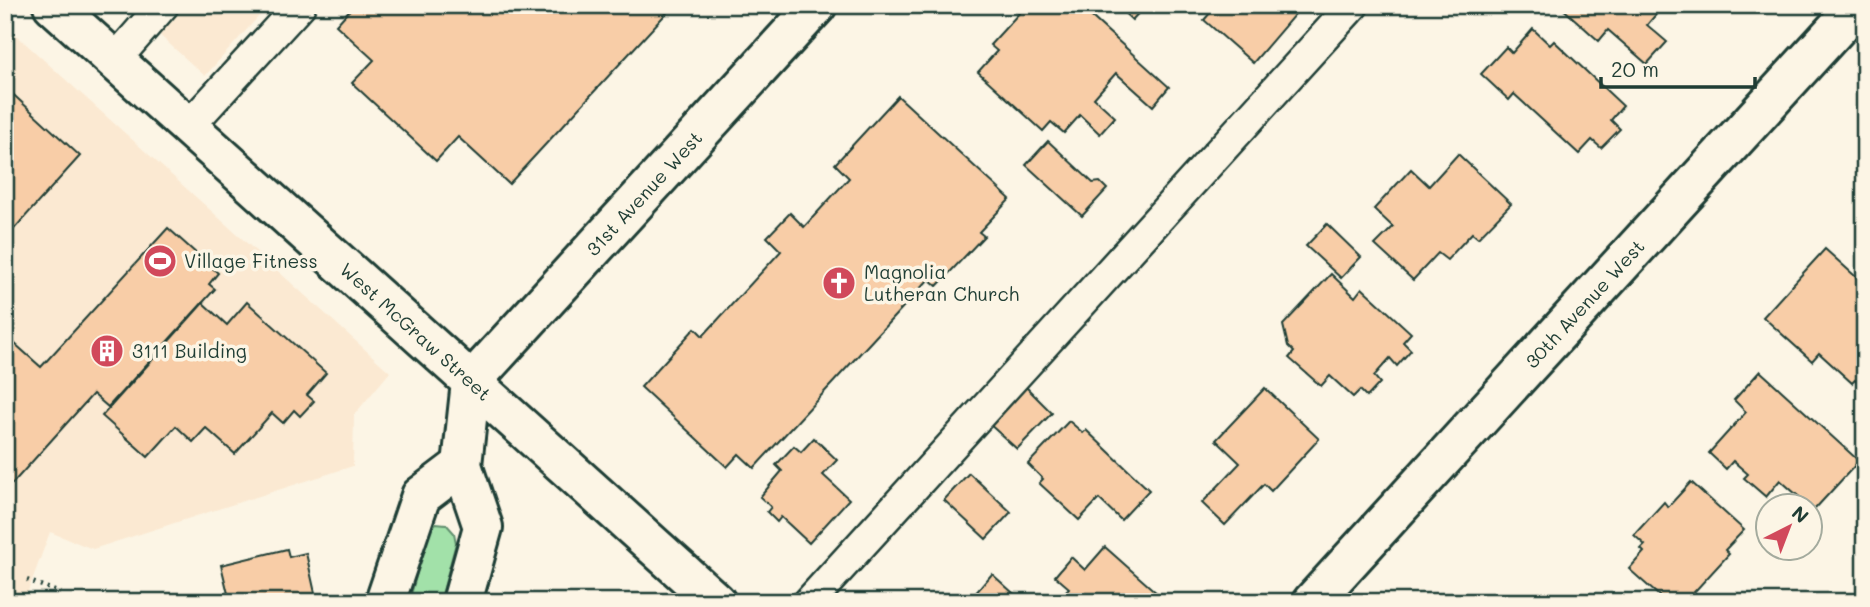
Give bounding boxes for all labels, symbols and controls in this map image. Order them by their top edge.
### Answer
scale bar [1601,46,1755,90]
text: 20 m [1611,55,1659,82]
street label: 31st Avenue West [580,125,707,261]
street label: 30th Avenue West [1519,234,1650,373]
sports icon: Village Fitness [141,242,179,280]
place label: Village Fitness [184,248,318,273]
street label: West McGraw Street [335,257,497,406]
place label: Magnolia Lutheran Church [864,259,1019,306]
church icon: Magnolia Lutheran Church [820,264,858,302]
building icon: 3111 Building [88,332,126,370]
place label: 3111 Building [132,338,247,363]
north arrow [1755,491,1825,562]
text: N [1787,500,1814,528]

